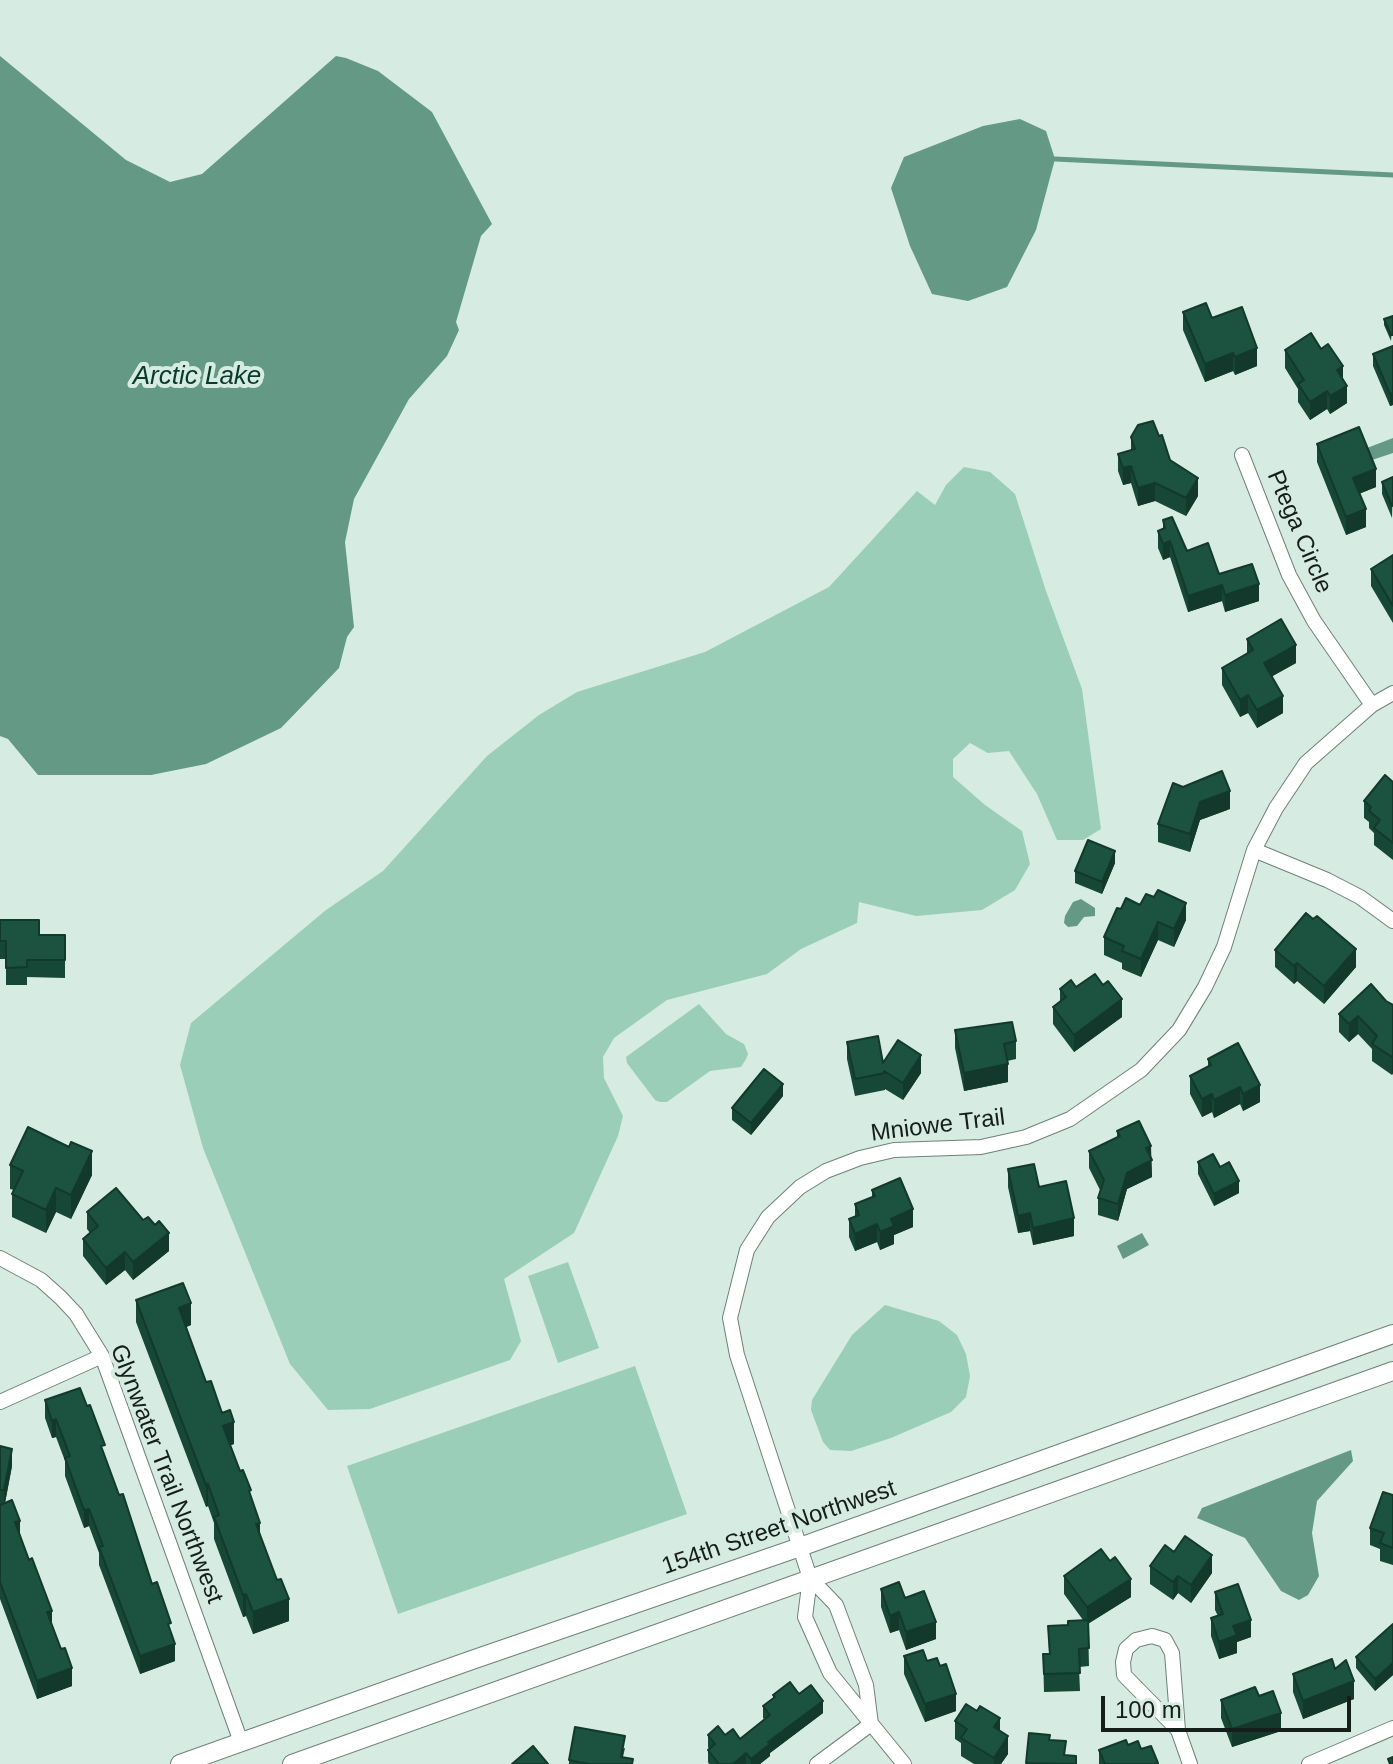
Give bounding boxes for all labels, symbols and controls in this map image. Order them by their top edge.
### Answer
water label: Arctic Lake [133,361,261,393]
street label: Ptega Circle [1260,466,1338,598]
street label: Mniowe Trail [869,1103,1007,1149]
street label: Glynwater Trail Northwest [103,1340,229,1608]
street label: 154th Street Northwest [658,1474,900,1582]
scale bar [1105,1680,1355,1730]
text: 100 m [1115,1696,1182,1723]

